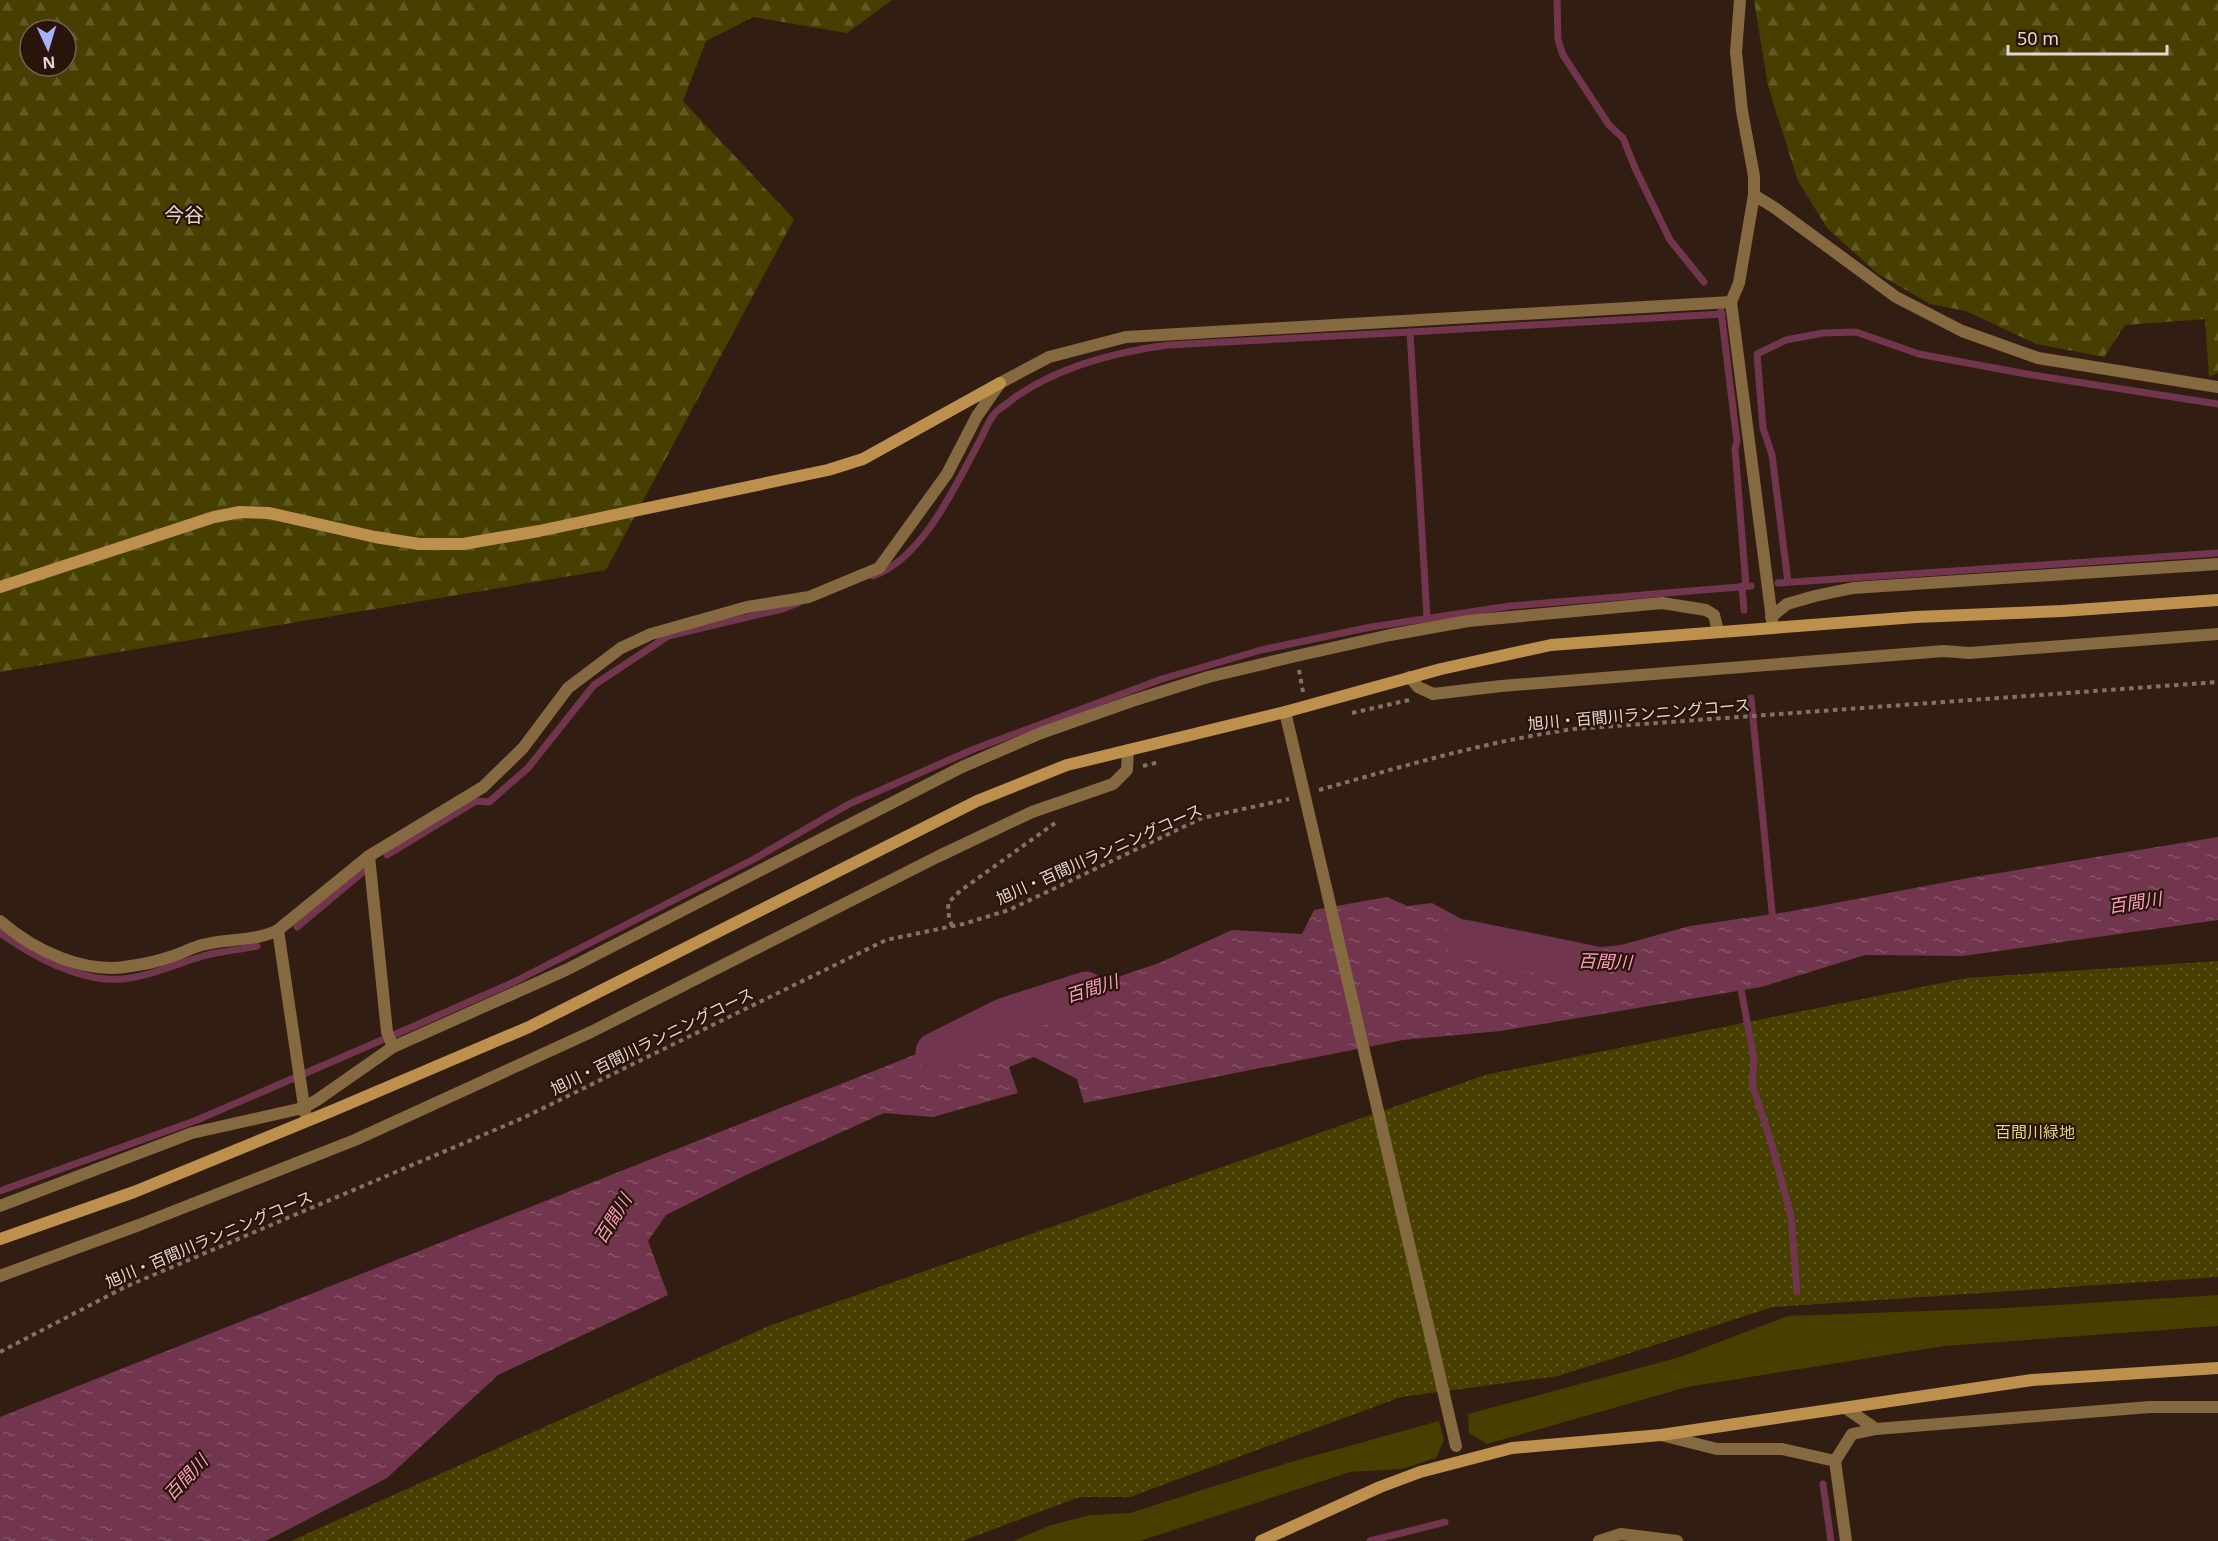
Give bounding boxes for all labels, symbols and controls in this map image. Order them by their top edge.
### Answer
north arrow [18,18,78,78]
scale bar [2008,18,2167,56]
text: 50 m [2017,26,2059,50]
text: N [42,52,56,74]
district label: 今谷 [164,201,204,228]
street label: 旭川・百間川ランニングコース [1527,693,1751,735]
street label: 旭川・百間川ランニングコース [993,799,1205,909]
water label: 百間川 [2106,886,2165,918]
water label: 百間川 [1578,948,1634,974]
water label: 百間川 [1062,968,1123,1007]
street label: 旭川・百間川ランニングコース [547,982,757,1100]
park label: 百間川緑地 [1995,1121,2075,1143]
street label: 旭川・百間川ランニングコース [102,1185,316,1293]
water label: 百間川 [588,1188,638,1248]
water label: 百間川 [158,1448,214,1505]

